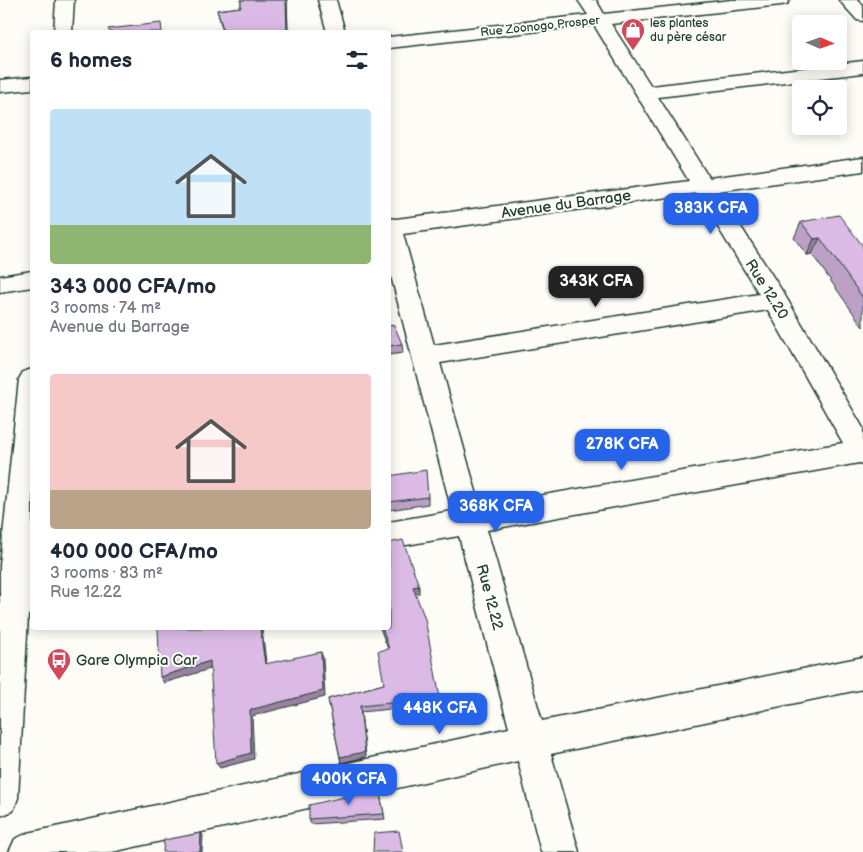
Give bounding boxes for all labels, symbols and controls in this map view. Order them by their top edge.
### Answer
street label: Rue Zoonogo Prosper [480,13,601,40]
north arrow [792,15,848,70]
map controls [792,15,847,135]
place label: les plantes du père césar [650,16,727,45]
shop icon: les plantes du père césar [620,17,646,51]
icon: filters [343,46,371,74]
text: 6 homes [50,48,132,73]
button: locate [792,80,847,135]
icon: home [166,141,256,231]
street label: Avenue du Barrage [500,186,632,223]
pin: 383K CFA [659,192,763,235]
text: 383K CFA [674,199,748,218]
street label: Rue 12.20 [741,256,793,323]
pin: 343K CFA [544,266,648,308]
text: 343K CFA [559,272,633,291]
text: 343 000 CFA/mo [50,274,216,299]
text: 3 rooms · 74 m² [50,299,161,318]
text: Avenue du Barrage [50,318,189,337]
icon: home [166,406,256,496]
pin: 278K CFA [570,428,674,471]
text: 278K CFA [586,435,658,454]
pin: 368K CFA [444,490,548,533]
text: 368K CFA [459,497,533,516]
text: 400 000 CFA/mo [50,539,218,564]
street label: Rue 12.22 [472,562,507,632]
text: 3 rooms · 83 m² [50,564,163,583]
text: Rue 12.22 [50,583,122,602]
bus stop icon: Gare Olympia Car [46,647,72,681]
place label: Gare Olympia Car [76,651,198,670]
pin: 448K CFA [388,692,492,735]
text: 448K CFA [403,699,477,718]
pin: 400K CFA [297,764,401,806]
text: 400K CFA [312,770,386,789]

